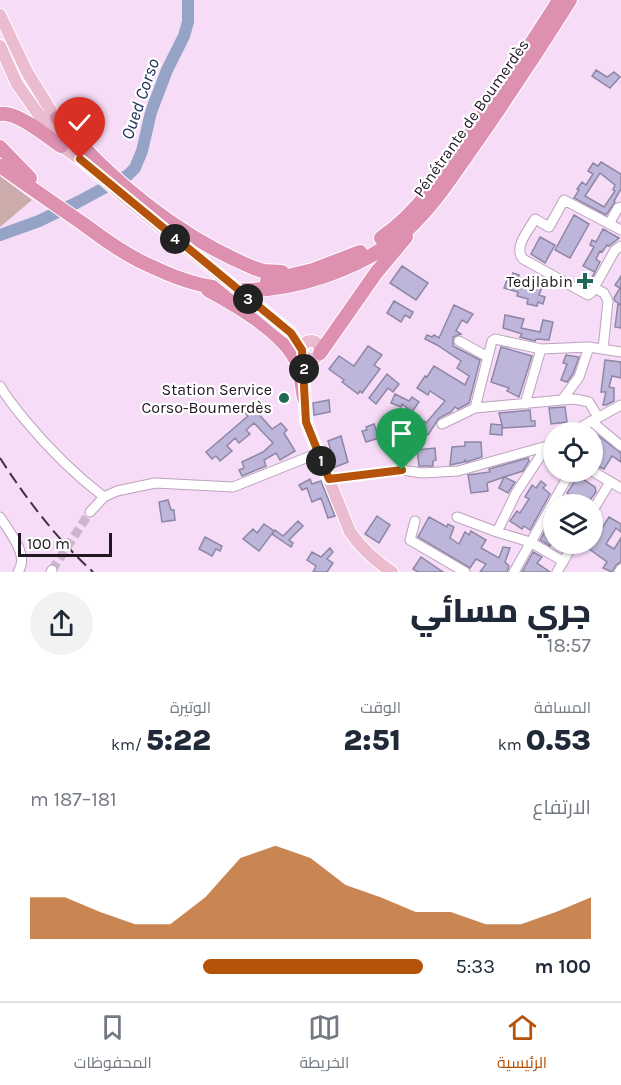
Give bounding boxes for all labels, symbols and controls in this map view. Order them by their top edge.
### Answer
street label: Pénétrante de Boumerdès [409,35,533,201]
water label: Oued Corso [116,55,164,142]
pin [54,97,105,159]
icon: check [63,106,96,139]
pin: 4 [160,224,190,254]
text: 4 [170,229,180,248]
place label: Tedjlabin [506,272,573,291]
marker: Tedjlabin [578,274,592,288]
pin: 3 [233,284,263,314]
text: 3 [243,289,253,308]
pin: 2 [289,354,319,384]
text: 2 [299,359,309,378]
place label: Station Service Corso-Boumerdès [141,380,272,417]
marker: Station Service Corso-Boumerdès [277,391,291,405]
pin [376,408,427,470]
icon: arrive [385,417,418,450]
map controls [543,422,603,554]
button: locate [543,422,603,482]
pin: 1 [306,446,336,476]
text: 1 [318,451,324,470]
button: layers [543,494,603,554]
scale bar [18,530,112,558]
text: 100 m [27,534,70,553]
button: share [30,592,93,655]
text: جري مسائي [410,592,591,630]
text: 18:57 [547,634,591,657]
text: الوتيرة [170,698,211,717]
text: الوقت [360,698,401,717]
text: المسافة [534,698,591,717]
text: 5:22 [146,722,211,758]
text: 2:51 [343,722,401,758]
text: 0.53 [526,722,591,758]
text: /km [111,735,146,754]
text: km [498,735,526,754]
text: 181–187 m [30,788,117,811]
text: الارتفاع [532,796,591,819]
text: 5:33 [455,955,495,978]
text: 100 m [535,955,591,978]
tab: المحفوظات [74,1011,152,1077]
tab: الخريطة [299,1011,349,1077]
tab: الرئيسية [497,1011,547,1077]

